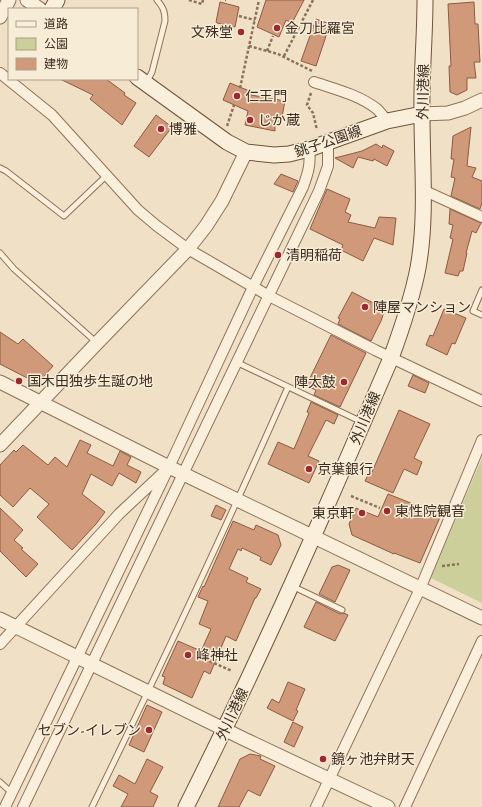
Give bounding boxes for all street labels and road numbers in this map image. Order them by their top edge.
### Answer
street label: 外川港線 [415,64,431,120]
street label: 銚子公園線 [292,122,364,160]
street label: 外川港線 [347,389,383,447]
street label: 外川港線 [213,685,251,743]

